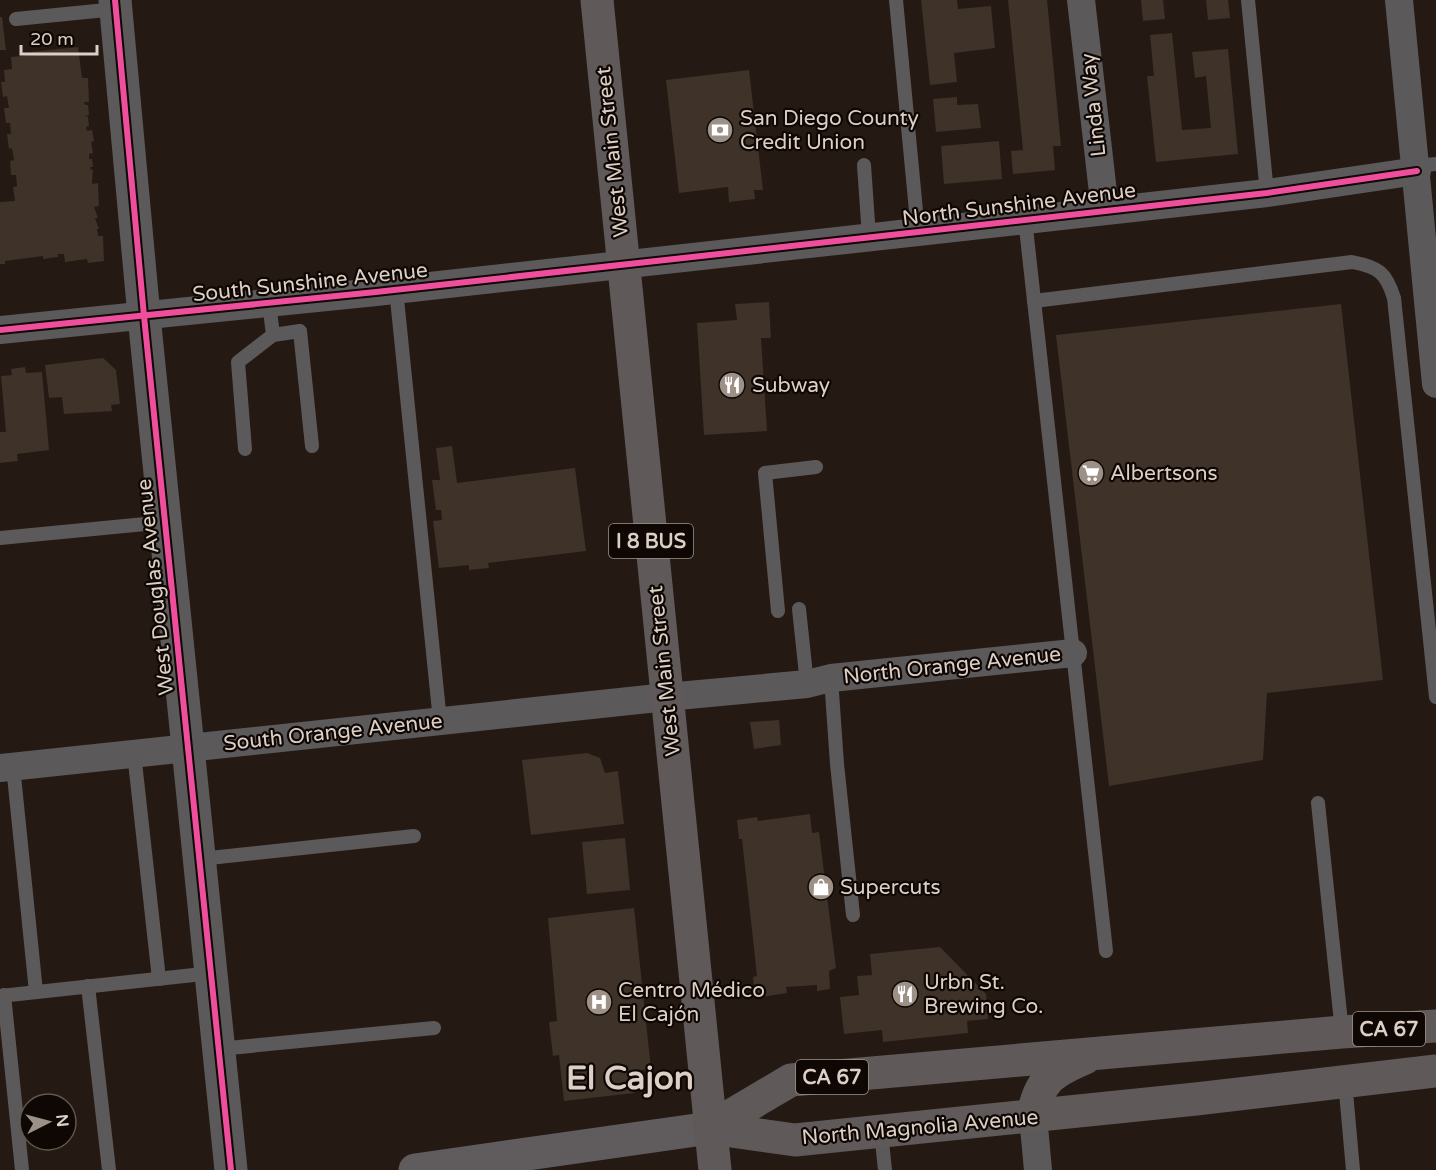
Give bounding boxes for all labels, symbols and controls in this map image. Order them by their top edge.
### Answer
scale bar [21,18,98,56]
text: 20 m [30,28,74,50]
street label: Linda Way [1076,52,1111,158]
street label: West Main Street [591,65,634,238]
place label: San Diego County Credit Union [740,106,919,155]
bank icon: San Diego County Credit Union [705,115,735,145]
street label: North Sunshine Avenue [901,178,1137,231]
street label: South Sunshine Avenue [191,258,429,307]
restaurant icon: Subway [717,370,747,400]
place label: Subway [752,373,830,398]
supermarket icon: Albertsons [1076,458,1106,488]
place label: Albertsons [1110,461,1218,486]
street label: West Douglas Avenue [132,477,179,696]
road number: I 8 BUS [609,524,693,558]
street label: West Main Street [643,584,686,757]
street label: North Orange Avenue [842,642,1062,689]
street label: South Orange Avenue [222,709,444,756]
shop icon: Supercuts [806,872,836,902]
place label: Supercuts [840,875,941,900]
place label: Urbn St. Brewing Co. [924,970,1044,1019]
place label: Centro Médico El Cajón [618,978,765,1027]
restaurant icon: Urbn St. Brewing Co. [890,979,920,1009]
hospital icon: Centro Médico El Cajón [584,987,614,1017]
road number: CA 67 [1353,1012,1425,1046]
district label: El Cajon [566,1059,694,1098]
road number: CA 67 [796,1060,868,1094]
north arrow [18,1092,78,1152]
street label: North Magnolia Avenue [801,1105,1040,1150]
text: N [51,1113,73,1128]

